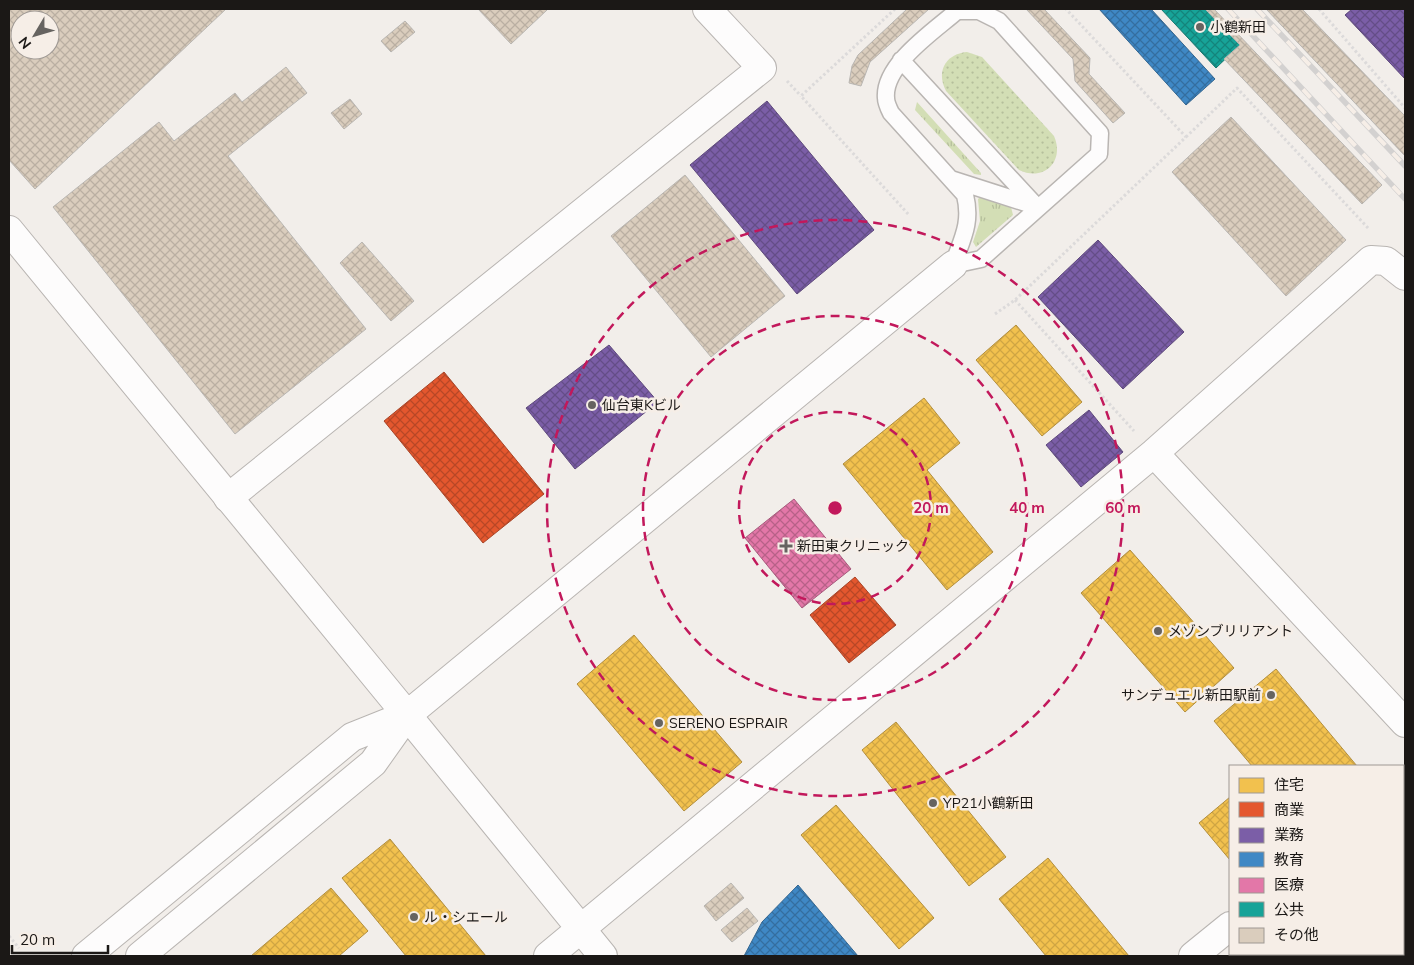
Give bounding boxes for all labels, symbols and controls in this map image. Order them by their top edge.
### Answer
north arrow [10,10,60,60]
place label: 小鶴新田 [1210,18,1266,36]
marker: 小鶴新田 [1194,21,1206,33]
text: N [14,33,35,53]
place label: 仙台東Kビル [602,396,681,414]
marker: 仙台東Kビル [586,399,598,411]
text: 20 m [913,498,949,517]
text: 40 m [1009,498,1045,517]
text: 60 m [1105,498,1141,517]
centre of rings [826,499,844,517]
place label: 新田東クリニック [797,537,909,555]
marker: 新田東クリニック [779,539,793,553]
place label: メゾンブリリアント [1168,622,1293,640]
marker: メゾンブリリアント [1152,625,1164,637]
place label: サンデュエル新田駅前 [1121,686,1261,704]
marker: サンデュエル新田駅前 [1265,689,1277,701]
place label: SERENO ESPRAIR [669,714,788,732]
marker: SERENO ESPRAIR [653,717,665,729]
legend [1229,765,1404,955]
text: 住宅 [1274,775,1304,794]
place label: YP21小鶴新田 [942,794,1034,812]
marker: YP21小鶴新田 [927,797,939,809]
text: 商業 [1274,800,1304,819]
text: 業務 [1274,825,1304,844]
text: 教育 [1274,850,1304,869]
text: 医療 [1274,875,1304,894]
text: 公共 [1274,900,1304,919]
place label: ル・シエール [424,908,508,926]
marker: ル・シエール [408,911,420,923]
scale bar [12,922,109,954]
text: その他 [1274,925,1319,944]
text: 20 m [20,930,55,949]

